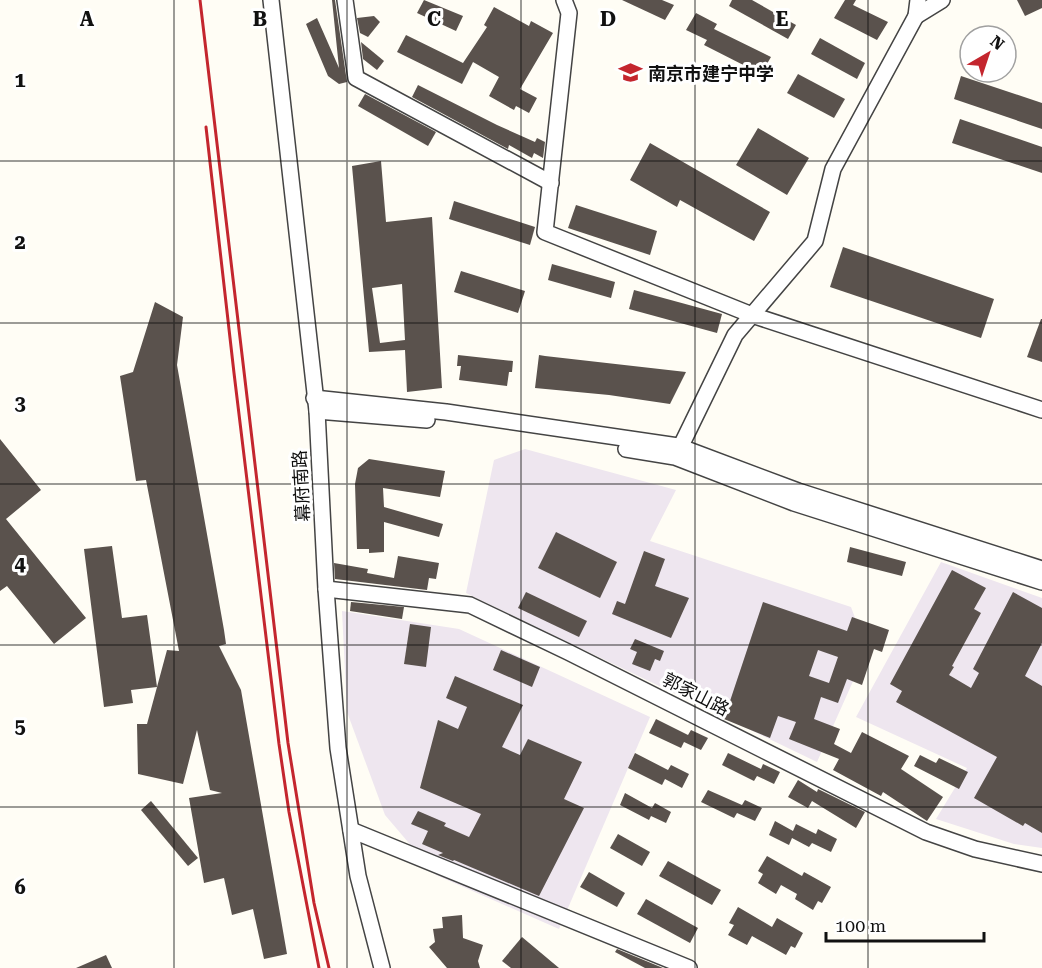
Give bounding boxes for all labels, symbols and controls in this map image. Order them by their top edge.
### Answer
text: A [80,7,95,31]
text: B [253,7,267,31]
text: C [427,7,441,31]
text: D [600,7,616,31]
text: E [776,7,789,31]
north arrow [958,24,1018,84]
text: N [986,31,1008,54]
school or university icon: 南京市建宁中学 [617,60,643,86]
place label: 南京市建宁中学 [648,63,774,84]
text: 1 [14,68,26,92]
text: 2 [14,230,26,254]
text: 3 [14,391,26,415]
street label: 幕府南路 [289,449,313,523]
text: 4 [14,552,26,576]
street label: 郭家山路 [659,668,733,720]
text: 5 [14,714,26,738]
text: 6 [14,875,26,899]
scale bar [826,905,984,943]
text: 100 m [835,915,886,936]

